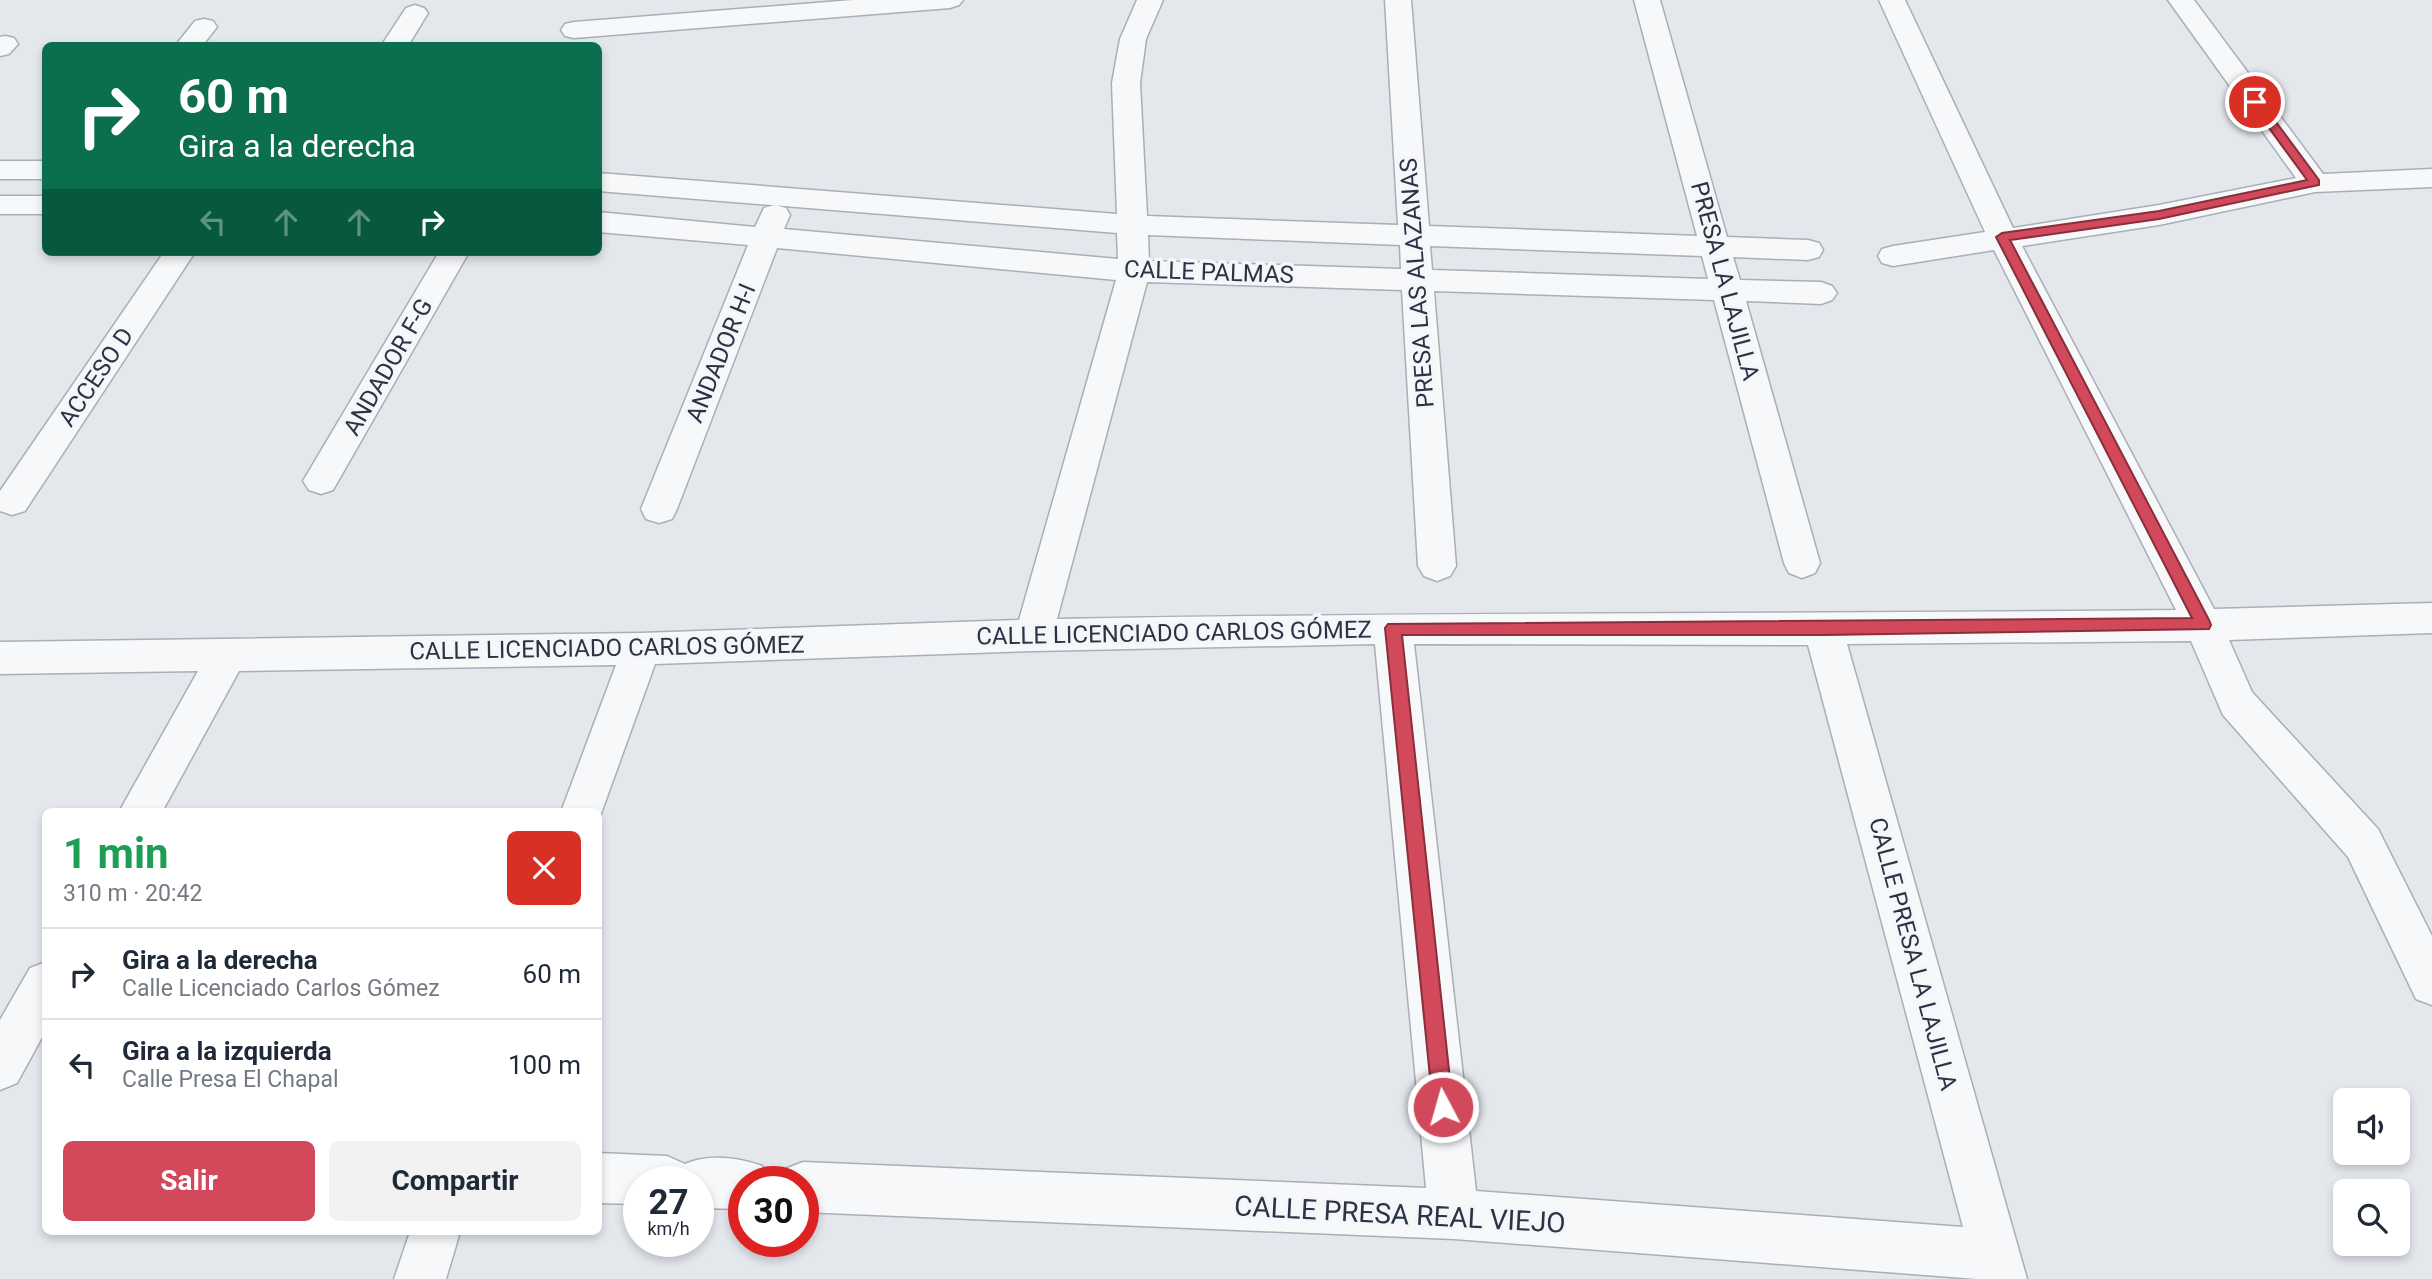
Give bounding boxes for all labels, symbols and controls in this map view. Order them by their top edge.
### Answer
text: 60 m [178,68,289,125]
icon: right [63,70,154,161]
pin [2225,72,2285,132]
icon: arrive [2236,83,2274,121]
text: Gira a la derecha [178,127,416,165]
street label: PRESA LAS ALAZANAS [1394,157,1440,409]
street label: PRESA LA LAJILLA [1685,179,1765,384]
icon: left [194,203,232,241]
icon: ahead [267,203,305,241]
icon: ahead [340,203,378,241]
icon: right [413,203,451,241]
street label: CALLE PALMAS [1124,255,1294,289]
street label: ANDADOR H-I [680,279,762,427]
street label: ANDADOR F-G [338,294,438,440]
street label: ACCESO D [53,322,139,432]
street label: CALLE LICENCIADO CARLOS GÓMEZ [976,616,1372,650]
street label: CALLE LICENCIADO CARLOS GÓMEZ [409,631,805,665]
street label: CALLE PRESA LA LAJILLA [1863,815,1963,1094]
text: 1 min [63,829,169,878]
button: close [507,831,581,905]
text: 310 m · 20:42 [63,880,202,907]
text: Gira a la derecha [122,945,318,975]
icon: right [63,955,101,993]
text: 60 m [523,959,581,989]
text: Calle Licenciado Carlos Gómez [122,975,440,1002]
text: Gira a la izquierda [122,1036,332,1066]
icon: left [63,1046,101,1084]
text: 100 m [508,1050,581,1080]
text: Calle Presa El Chapal [122,1066,338,1093]
position arrow [1406,1070,1480,1144]
map controls [2333,1088,2410,1256]
button: sound [2333,1088,2410,1165]
button: Salir [63,1141,315,1221]
button: Compartir [329,1141,581,1221]
speed limit sign: 30 [728,1166,819,1257]
button: search [2333,1179,2410,1256]
text: 27 [648,1182,689,1223]
street label: CALLE PRESA REAL VIEJO [1233,1189,1566,1240]
text: km/h [647,1218,690,1239]

